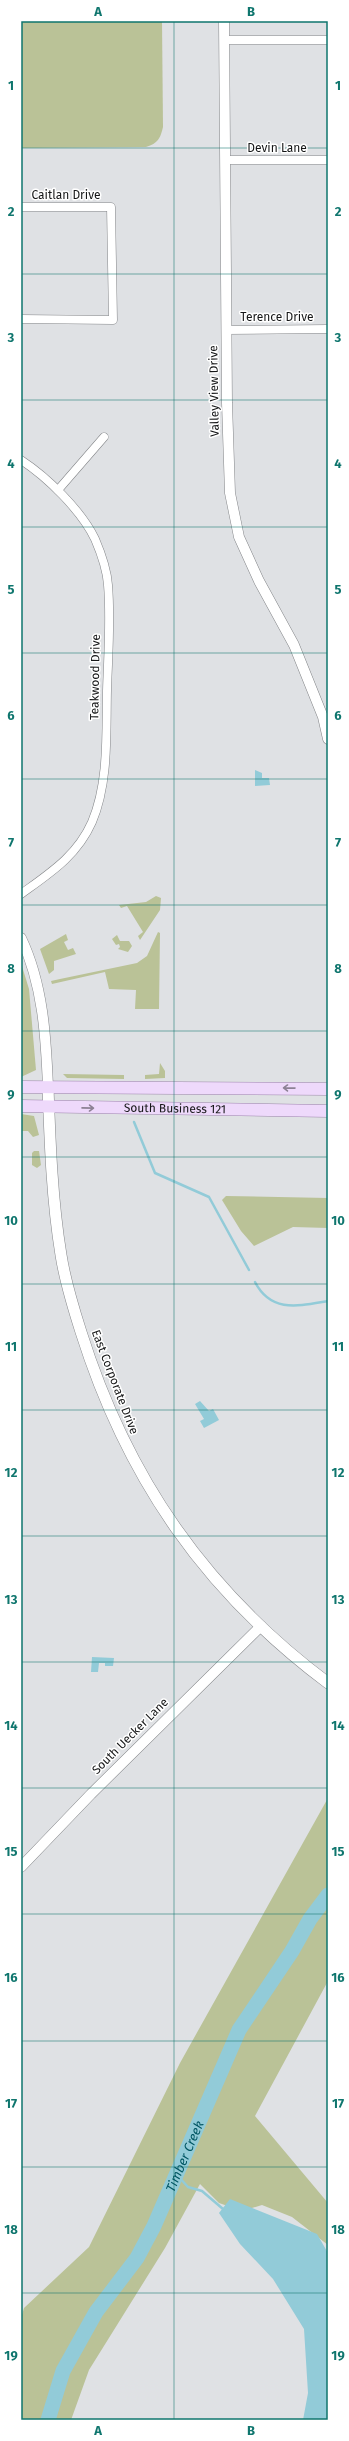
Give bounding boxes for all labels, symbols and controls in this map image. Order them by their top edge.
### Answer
text: A [93,4,102,19]
text: B [247,4,255,19]
text: 1 [8,78,14,93]
text: 1 [335,78,341,93]
street label: Devin Lane [247,141,307,155]
street label: Caitlan Drive [31,188,101,202]
text: 2 [8,204,15,219]
text: 2 [335,204,342,219]
street label: Terence Drive [240,310,314,324]
text: 3 [7,330,15,345]
text: 3 [334,330,342,345]
street label: Valley View Drive [206,345,222,437]
text: 4 [7,456,15,471]
text: 4 [334,456,342,471]
text: 5 [8,582,15,597]
text: 5 [335,582,342,597]
street label: Teakwood Drive [87,634,103,720]
text: 6 [7,708,15,723]
text: 6 [334,708,342,723]
text: 7 [8,835,14,850]
text: 7 [335,835,341,850]
text: 8 [7,961,15,976]
text: 8 [334,961,342,976]
one-way arrow [283,1084,296,1092]
text: 9 [7,1087,15,1102]
text: 9 [334,1087,342,1102]
street label: South Business 121 [124,1101,226,1116]
one-way arrow [81,1104,94,1112]
text: 10 [4,1213,18,1228]
text: 10 [331,1213,345,1228]
street label: East Corporate Drive [89,1328,141,1436]
text: 11 [5,1339,17,1354]
text: 11 [332,1339,344,1354]
text: 12 [5,1465,18,1480]
text: 12 [332,1465,345,1480]
text: 13 [5,1592,18,1607]
text: 13 [332,1592,345,1607]
street label: South Uecker Lane [89,1695,171,1777]
text: 14 [4,1718,18,1733]
text: 14 [331,1718,345,1733]
text: 15 [4,1844,18,1859]
text: 15 [331,1844,345,1859]
text: 16 [4,1970,18,1985]
text: 16 [331,1970,345,1985]
text: 17 [5,2096,17,2111]
text: 17 [332,2096,344,2111]
water label: Timber Creek [162,2118,206,2194]
text: 18 [4,2222,18,2237]
text: 18 [331,2222,345,2237]
text: 19 [4,2348,18,2363]
text: 19 [331,2348,345,2363]
text: A [93,2423,102,2438]
text: B [247,2423,255,2438]

